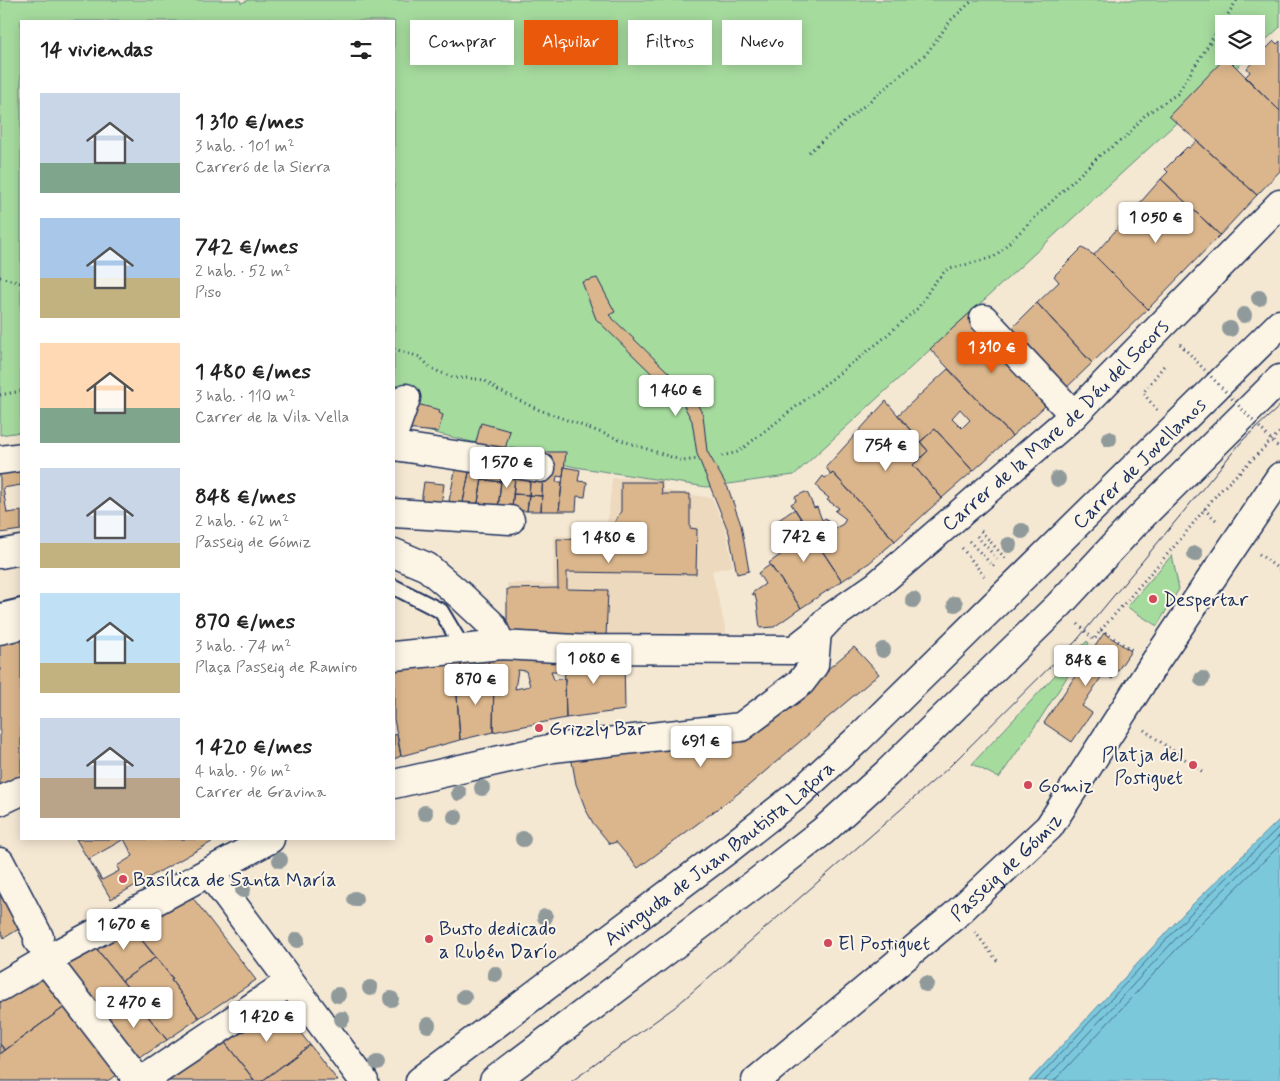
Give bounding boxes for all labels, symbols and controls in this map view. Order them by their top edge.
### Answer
map controls [1215,15,1265,65]
button: layers [1215,15,1265,65]
chip: Comprar [410,20,514,65]
chip: Alquilar [524,20,618,65]
chip: Filtros [628,20,712,65]
chip: Nuevo [722,20,802,65]
text: 14 viviendas [40,36,153,64]
icon: filters [347,36,375,64]
text: 1 310 €/mes [195,108,304,136]
icon: home [80,113,140,173]
text: 3 hab. · 101 m² [195,136,294,157]
text: Carreró de la Sierra [195,157,331,178]
pin: 1 050 € [1110,202,1202,244]
text: 1 050 € [1129,207,1183,228]
text: 742 €/mes [195,233,298,261]
icon: home [80,238,140,298]
text: 2 hab. · 52 m² [195,261,291,282]
text: Piso [195,282,221,303]
street label: Carrer de la Mare de Déu del Socors [937,314,1175,538]
pin: 1 310 € [946,332,1038,374]
text: 1 310 € [968,337,1016,358]
text: 1 480 €/mes [195,358,311,386]
icon: home [80,363,140,423]
pin: 1 460 € [630,374,722,417]
text: 1 460 € [650,380,702,401]
text: 3 hab. · 110 m² [195,386,296,407]
street label: Carrer de Jovellanos [1067,392,1213,536]
text: Carrer de la Vila Vella [195,407,349,428]
pin: 754 € [851,430,921,472]
text: 754 € [865,435,907,456]
pin: 1 570 € [461,446,553,489]
text: 1 570 € [481,452,533,473]
text: 848 €/mes [195,483,296,511]
icon: home [80,488,140,548]
text: 2 hab. · 62 m² [195,511,289,532]
pin: 742 € [769,520,839,563]
pin: 1 480 € [563,522,655,564]
text: 742 € [782,526,826,547]
text: 1 480 € [582,527,636,548]
text: Passeig de Gómiz [195,532,311,553]
place label: Despertar [1163,587,1249,614]
marker: Despertar [1147,593,1159,605]
text: 870 €/mes [195,608,295,636]
icon: home [80,613,140,673]
text: 3 hab. · 74 m² [195,636,291,657]
pin: 1 080 € [548,642,640,685]
pin: 848 € [1051,644,1121,687]
text: 1 080 € [567,648,621,669]
text: 848 € [1065,650,1107,671]
text: Plaça Passeig de Ramiro [195,657,357,678]
pin: 870 € [441,664,511,706]
text: 870 € [455,669,497,690]
place label: Grizzly Bar [549,716,646,743]
marker: Grizzly Bar [533,722,545,734]
pin: 691 € [666,726,736,768]
text: 691 € [682,731,720,752]
text: 1 420 €/mes [195,733,312,761]
icon: home [80,738,140,798]
place label: Platja del Postiguet [1102,742,1183,792]
street label: Avinguda de Juan Bautista Lafora [599,755,841,953]
marker: Platja del Postiguet [1187,759,1199,771]
text: 4 hab. · 96 m² [195,761,291,782]
place label: Gomiz [1038,773,1094,800]
marker: Gomiz [1022,779,1034,791]
text: Carrer de Gravina [195,782,326,803]
street label: Passeig de Gómiz [945,809,1069,928]
place label: Basílica de Santa María [133,867,337,894]
marker: Basílica de Santa María [117,873,129,885]
pin: 1 670 € [78,908,170,951]
text: 1 670 € [97,914,151,935]
place label: Busto dedicado a Rubén Darío [439,916,557,966]
place label: El Postiguet [838,931,930,958]
marker: Busto dedicado a Rubén Darío [423,933,435,945]
marker: El Postiguet [822,937,834,949]
pin: 2 470 € [88,986,180,1029]
text: 2 470 € [107,992,161,1013]
pin: 1 420 € [221,1000,313,1043]
text: 1 420 € [240,1006,294,1027]

